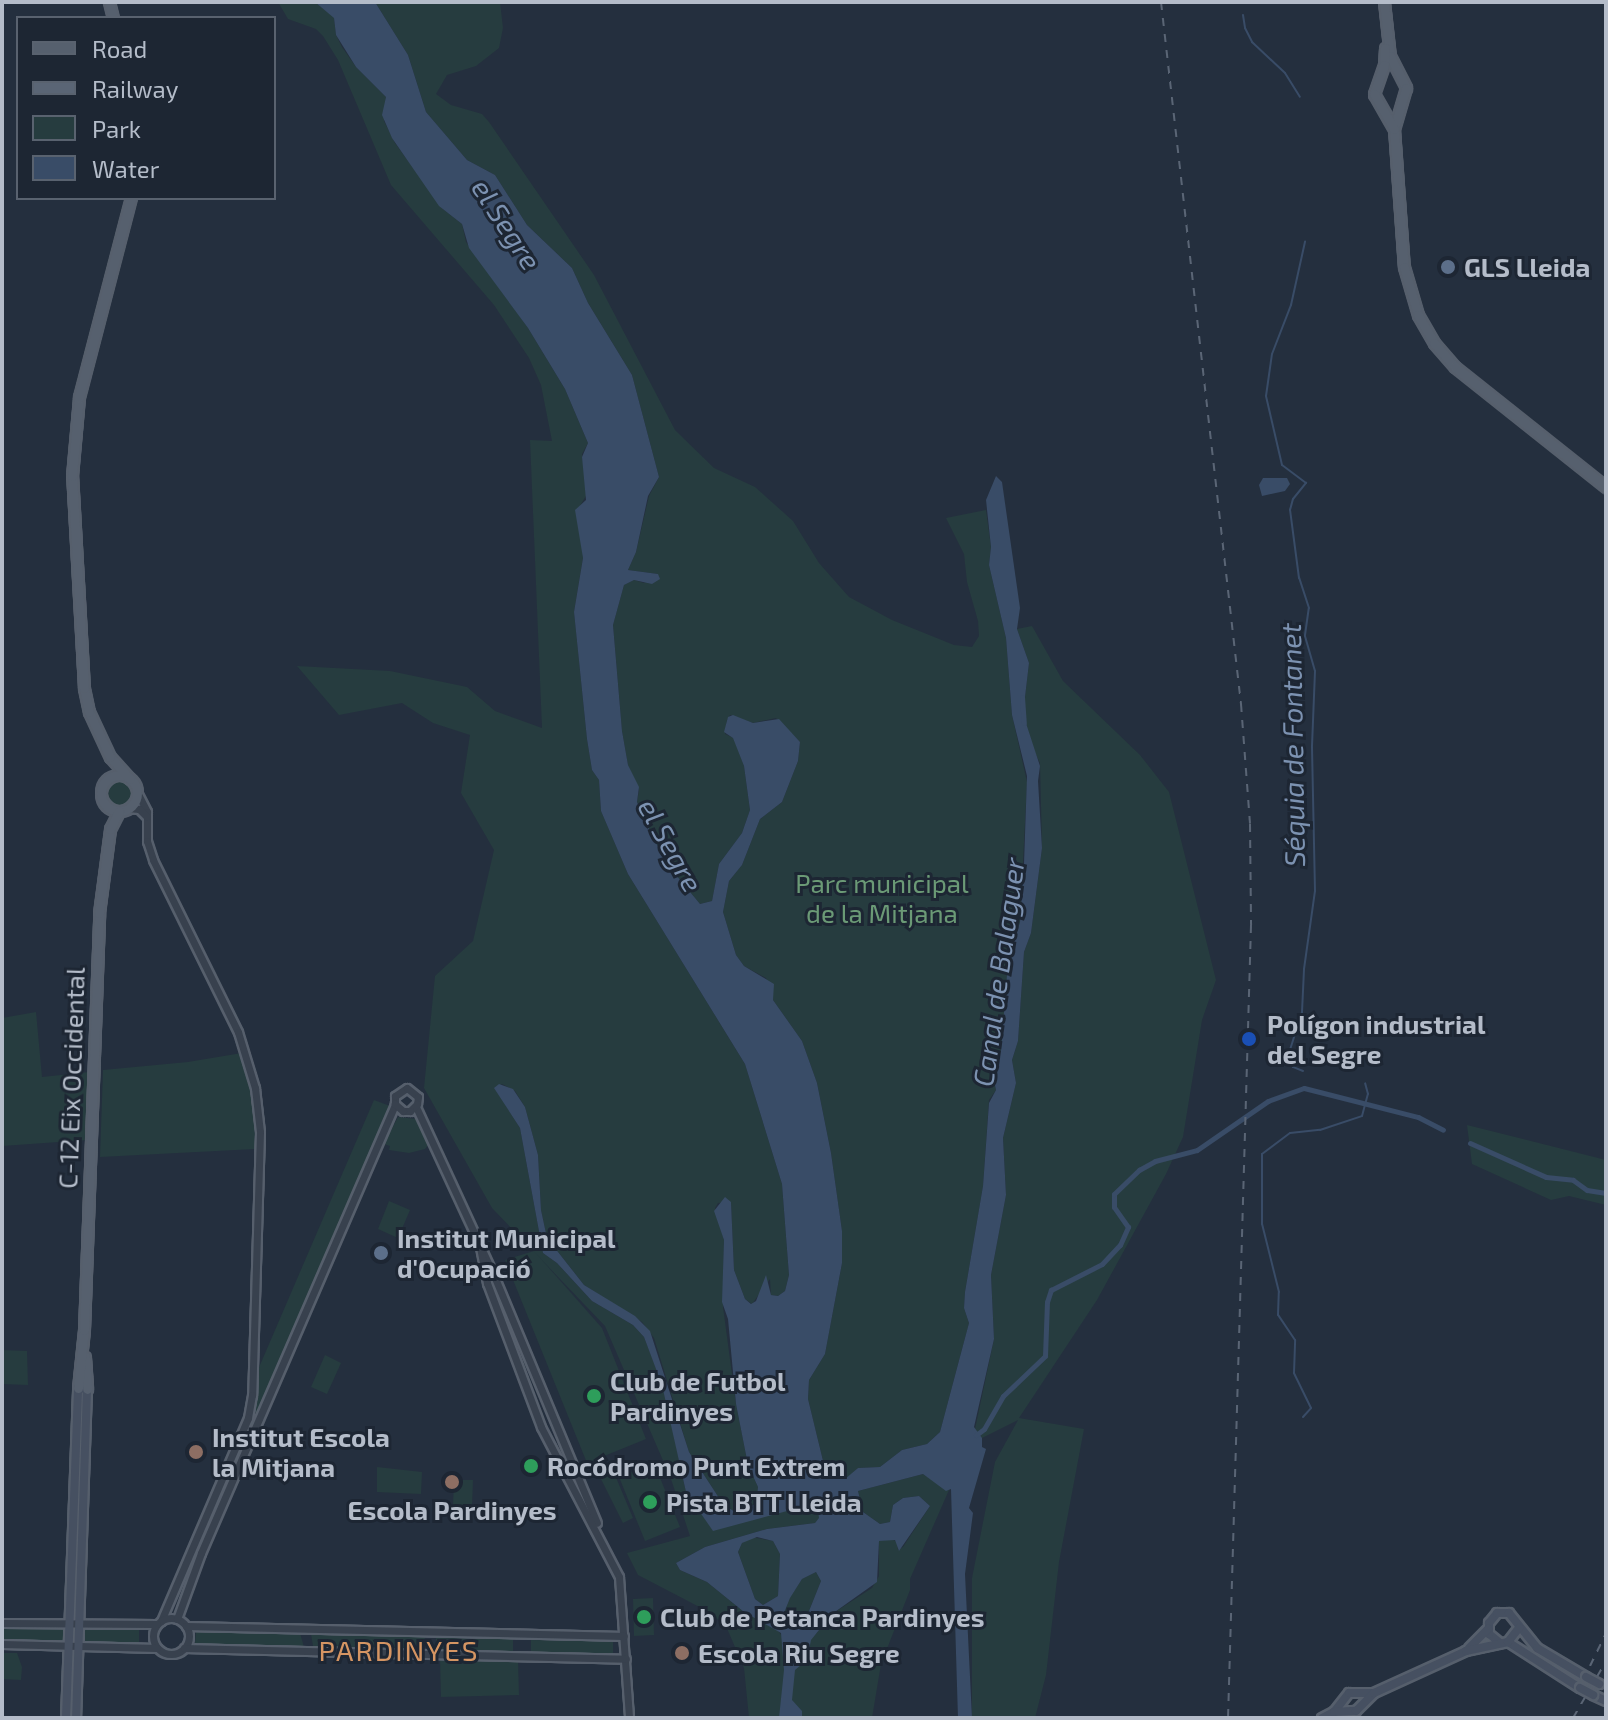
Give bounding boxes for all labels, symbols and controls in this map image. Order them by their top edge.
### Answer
legend [16,16,276,200]
text: Road [92,34,147,63]
text: Railway [92,74,178,103]
text: Park [92,114,141,143]
text: Water [92,154,159,183]
water label: el Segre [465,172,549,276]
place label: GLS Lleida [1464,251,1590,283]
marker: GLS Lleida [1439,258,1457,276]
water label: Séquia de Fontanet [1273,623,1311,867]
water label: el Segre [632,792,710,898]
water label: Canal de Balaguer [965,855,1031,1089]
park label: Parc municipal de la Mitjana [795,867,969,928]
street label: C-12 Eix Occidental [52,967,90,1189]
place label: Polígon industrial del Segre [1267,1008,1485,1070]
marker: Polígon industrial del Segre [1238,1028,1260,1050]
place label: Institut Municipal d'Ocupació [397,1222,616,1284]
marker: Institut Municipal d'Ocupació [372,1244,390,1262]
place label: Club de Futbol Pardinyes [610,1365,786,1426]
marker: Club de Futbol Pardinyes [585,1387,603,1405]
place label: Institut Escola la Mitjana [212,1421,390,1482]
marker: Institut Escola la Mitjana [187,1443,205,1461]
place label: Rocódromo Punt Extrem [547,1450,845,1482]
marker: Rocódromo Punt Extrem [522,1457,540,1475]
marker: Escola Pardinyes [443,1473,461,1491]
place label: Pista BTT Lleida [666,1486,862,1518]
marker: Pista BTT Lleida [641,1493,659,1511]
place label: Escola Pardinyes [347,1494,557,1526]
place label: Club de Petanca Pardinyes [660,1601,985,1633]
marker: Club de Petanca Pardinyes [635,1608,653,1626]
district label: PARDINYES [318,1633,480,1667]
place label: Escola Riu Segre [698,1637,900,1669]
marker: Escola Riu Segre [673,1644,691,1662]

